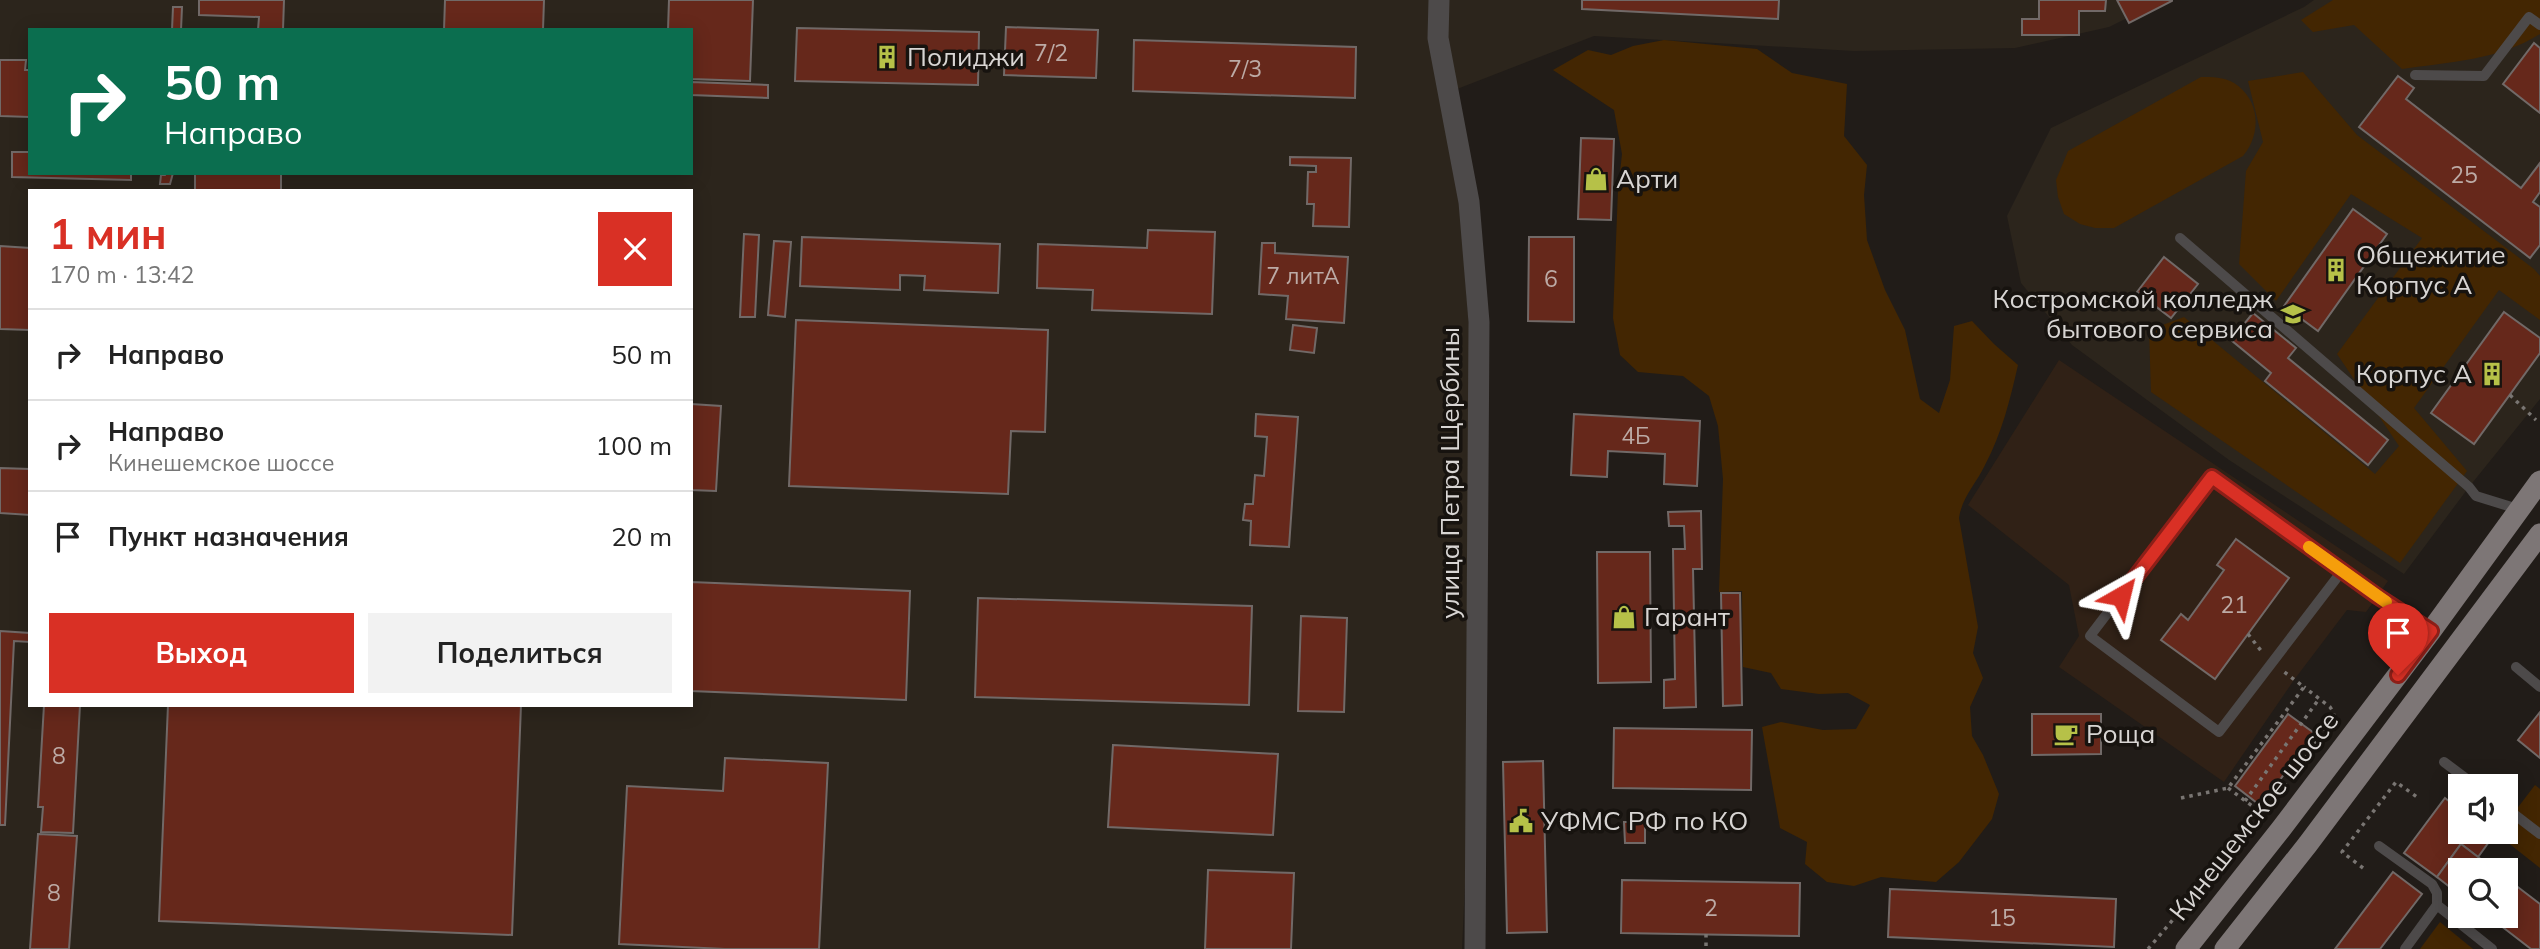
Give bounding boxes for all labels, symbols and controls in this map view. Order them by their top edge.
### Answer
house number: 7/2 [1034,38,1068,67]
place label: Полиджи [907,40,1025,73]
building icon: Полиджи [873,43,901,71]
text: 50 m [164,51,280,112]
house number: 7/3 [1228,54,1262,83]
icon: right [49,56,140,147]
text: Направо [164,112,303,152]
house number: 25 [2450,160,2478,189]
place label: Арти [1616,162,1678,195]
shop icon: Арти [1582,165,1610,193]
text: 1 мин [49,207,167,260]
button: close [598,212,672,286]
place label: Общежитие Корпус А [2356,238,2506,301]
building icon: Общежитие Корпус А [2322,256,2350,284]
text: 170 m · 13:42 [49,260,194,289]
house number: 7 литА [1266,261,1340,290]
house number: 6 [1544,264,1558,293]
place label: Костромской колледж бытового сервиса [1992,282,2273,345]
school or university icon: Костромской колледж бытового сервиса [2279,300,2307,328]
street label: улица Петра Щербины [1433,327,1466,619]
icon: right [49,336,87,374]
text: Направо [108,338,224,371]
text: 50 m [611,338,672,371]
place label: Корпус А [2356,357,2472,390]
building icon: Корпус А [2478,360,2506,388]
text: Направо [108,415,224,448]
house number: 4Б [1621,421,1651,450]
icon: right [49,427,87,465]
text: 100 m [596,429,672,462]
text: Кинешемское шоссе [108,448,335,477]
icon: arrive [49,518,87,556]
text: Пункт назначения [108,520,349,553]
text: 20 m [611,520,672,553]
position arrow [2084,559,2158,633]
house number: 21 [2220,590,2248,619]
place label: Гарант [1644,600,1730,633]
shop icon: Гарант [1610,603,1638,631]
pin [2368,603,2428,675]
button: Выход [49,613,354,693]
button: Поделиться [368,613,672,693]
icon: arrive [2379,614,2417,652]
street label: Кинешемское шоссе [2162,705,2345,927]
place label: Роща [2086,717,2155,750]
cafe icon: Роща [2052,720,2080,748]
house number: 8 [52,741,66,770]
map controls [2448,774,2518,928]
button: sound [2448,774,2518,844]
place label: УФМС РФ по КО [1540,804,1748,837]
public building icon: УФМС РФ по КО [1507,807,1535,835]
button: search [2448,858,2518,928]
house number: 8 [47,878,61,907]
house number: 2 [1704,893,1718,922]
house number: 15 [1988,903,2016,932]

